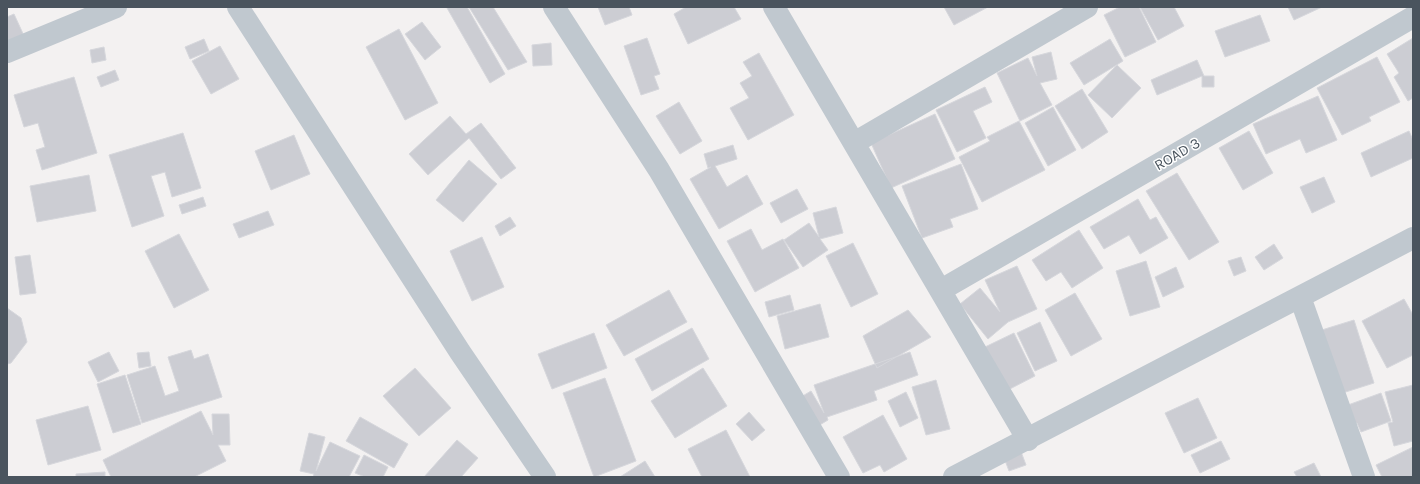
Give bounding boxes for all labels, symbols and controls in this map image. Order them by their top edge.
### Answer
street label: ROAD 3 [1151,134,1203,174]

